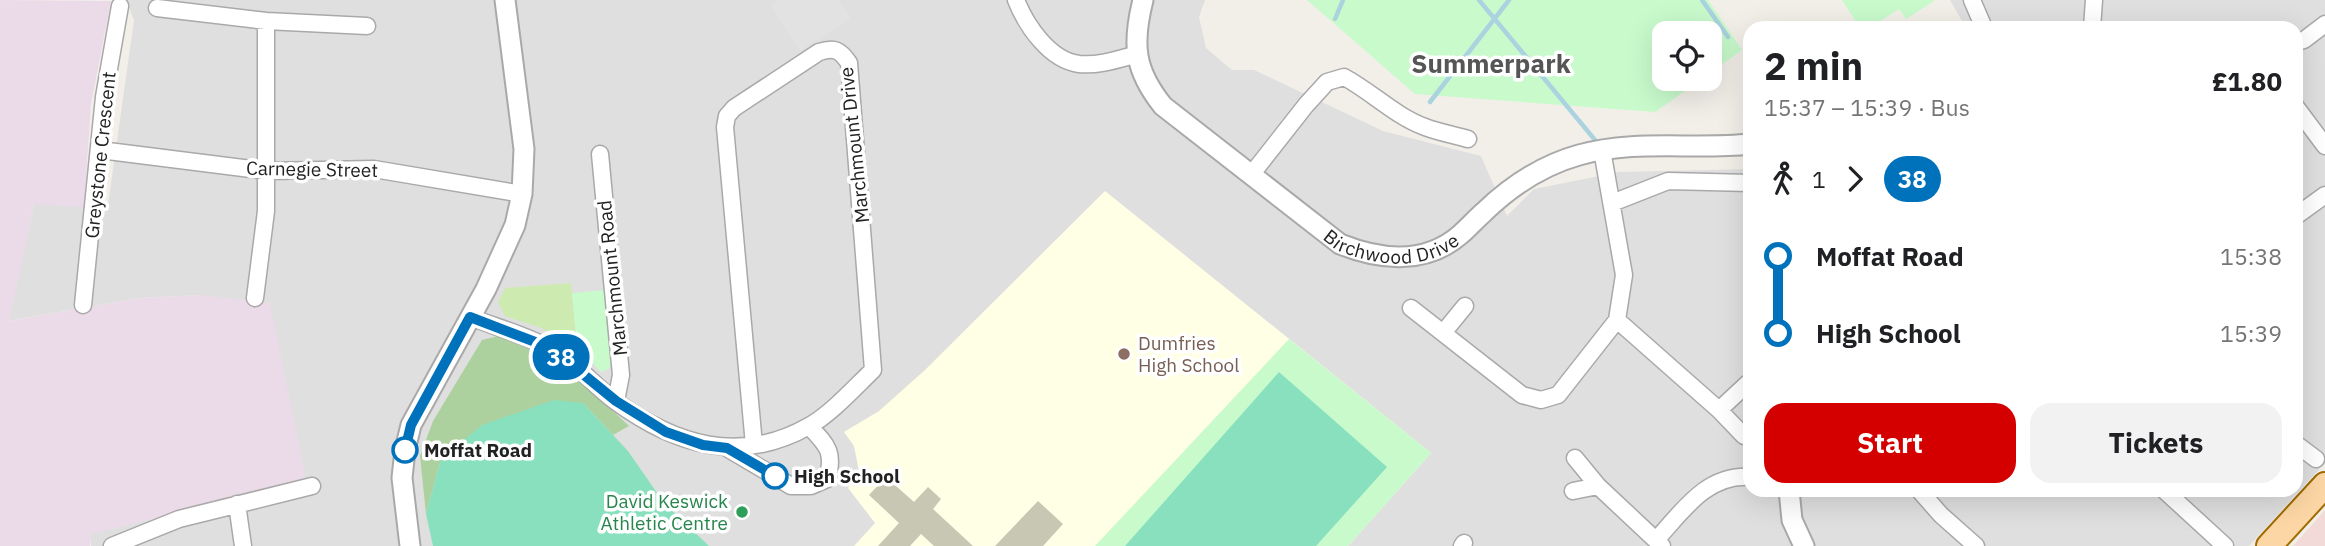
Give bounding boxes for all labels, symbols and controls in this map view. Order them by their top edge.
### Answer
map controls [1652,21,1722,91]
button: locate [1652,21,1722,91]
text: 2 min [1764,41,1863,90]
district label: Summerpark [1411,46,1571,80]
text: £1.80 [2212,64,2282,98]
street label: Marchmount Drive [834,66,874,224]
street label: Greystone Crescent [79,70,121,240]
text: 15:37 – 15:39 · Bus [1764,92,1970,122]
street label: Carnegie Street [246,156,378,182]
icon: walk [1764,160,1802,198]
icon: forward [1836,160,1874,198]
text: 38 [1898,163,1927,195]
text: 1 [1812,164,1826,194]
street label: Marchmount Road [592,199,632,357]
street label: Birchwood Drive [1321,217,1461,243]
text: Birchwood Drive [1319,224,1463,269]
text: Moffat Road [1816,239,1964,273]
text: 15:38 [2220,241,2282,271]
text: High School [1816,316,1961,350]
text: 15:39 [2220,318,2282,348]
place label: Dumfries High School [1138,331,1239,377]
line badge: 38 [530,334,592,380]
text: 38 [547,341,575,373]
marker: Dumfries High School [1116,346,1132,362]
button: Start [1764,403,2016,483]
button: Tickets [2030,403,2282,483]
marker: Moffat Road [392,437,418,463]
place label: Moffat Road [424,438,532,462]
marker: High School [762,463,788,489]
place label: High School [794,464,900,488]
place label: David Keswick Athletic Centre [600,489,728,535]
marker: David Keswick Athletic Centre [734,504,750,520]

